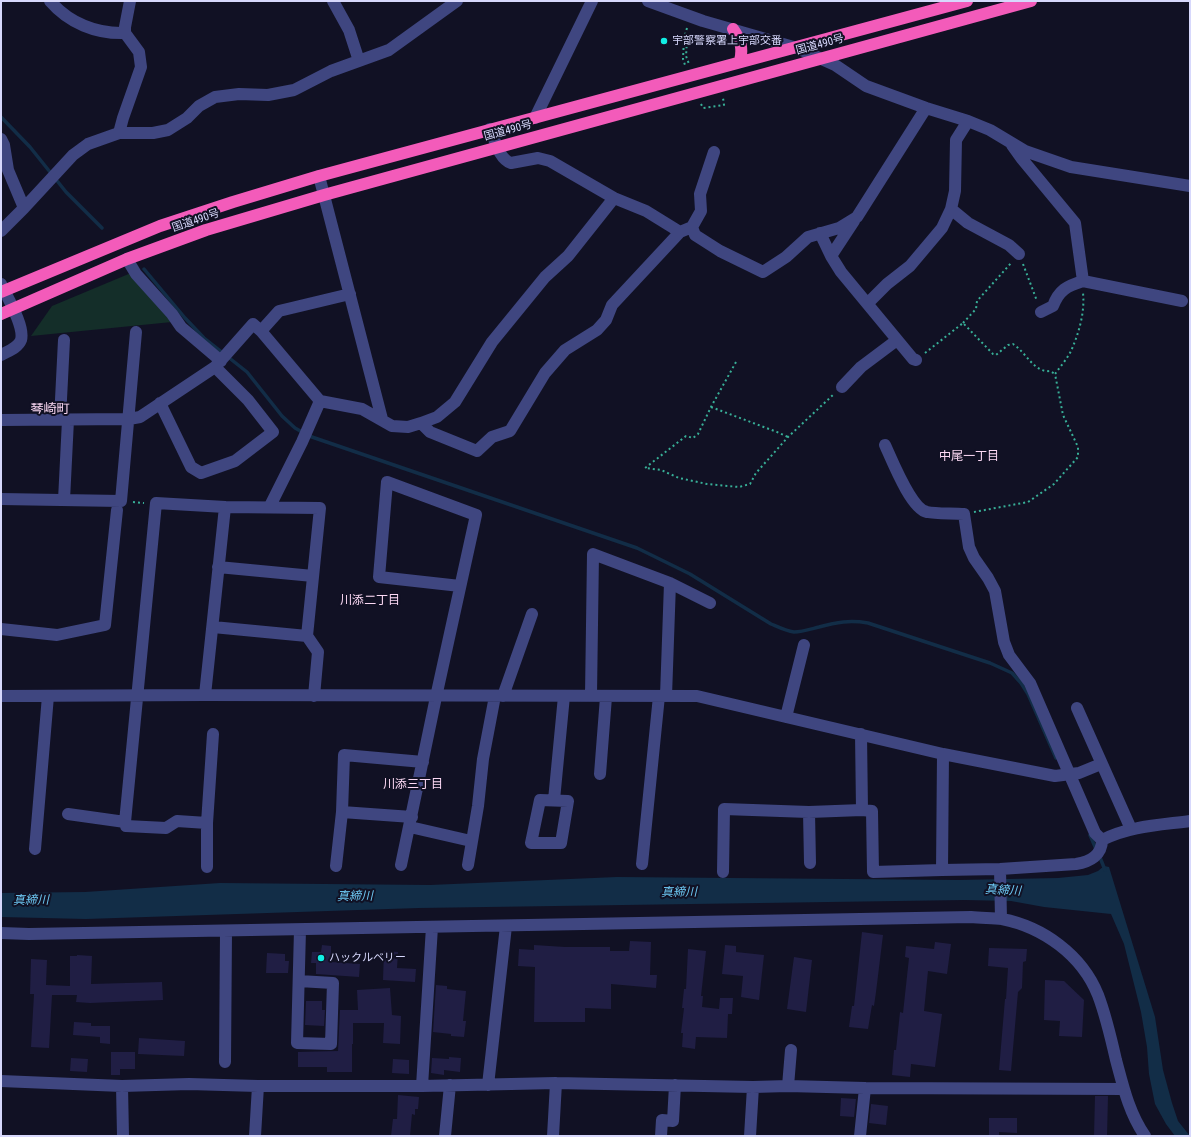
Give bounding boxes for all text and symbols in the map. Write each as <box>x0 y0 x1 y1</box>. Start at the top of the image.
street label: 国道490号 <box>794 32 846 58</box>
place label: 宇部警察署上宇部交番 <box>672 34 782 48</box>
marker: 宇部警察署上宇部交番 <box>659 36 669 46</box>
street label: 国道490号 <box>482 118 534 144</box>
street label: 国道490号 <box>171 207 221 235</box>
district label: 琴崎町 <box>31 402 69 418</box>
district label: 中尾一丁目 <box>939 450 999 464</box>
district label: 川添二丁目 <box>340 594 400 608</box>
district label: 川添三丁目 <box>383 778 443 792</box>
water label: 真締川 <box>985 883 1021 899</box>
water label: 真締川 <box>661 885 697 901</box>
water label: 真締川 <box>337 889 373 905</box>
water label: 真締川 <box>13 893 49 909</box>
place label: ハックルベリー <box>329 951 406 965</box>
marker: ハックルベリー <box>316 953 326 963</box>

